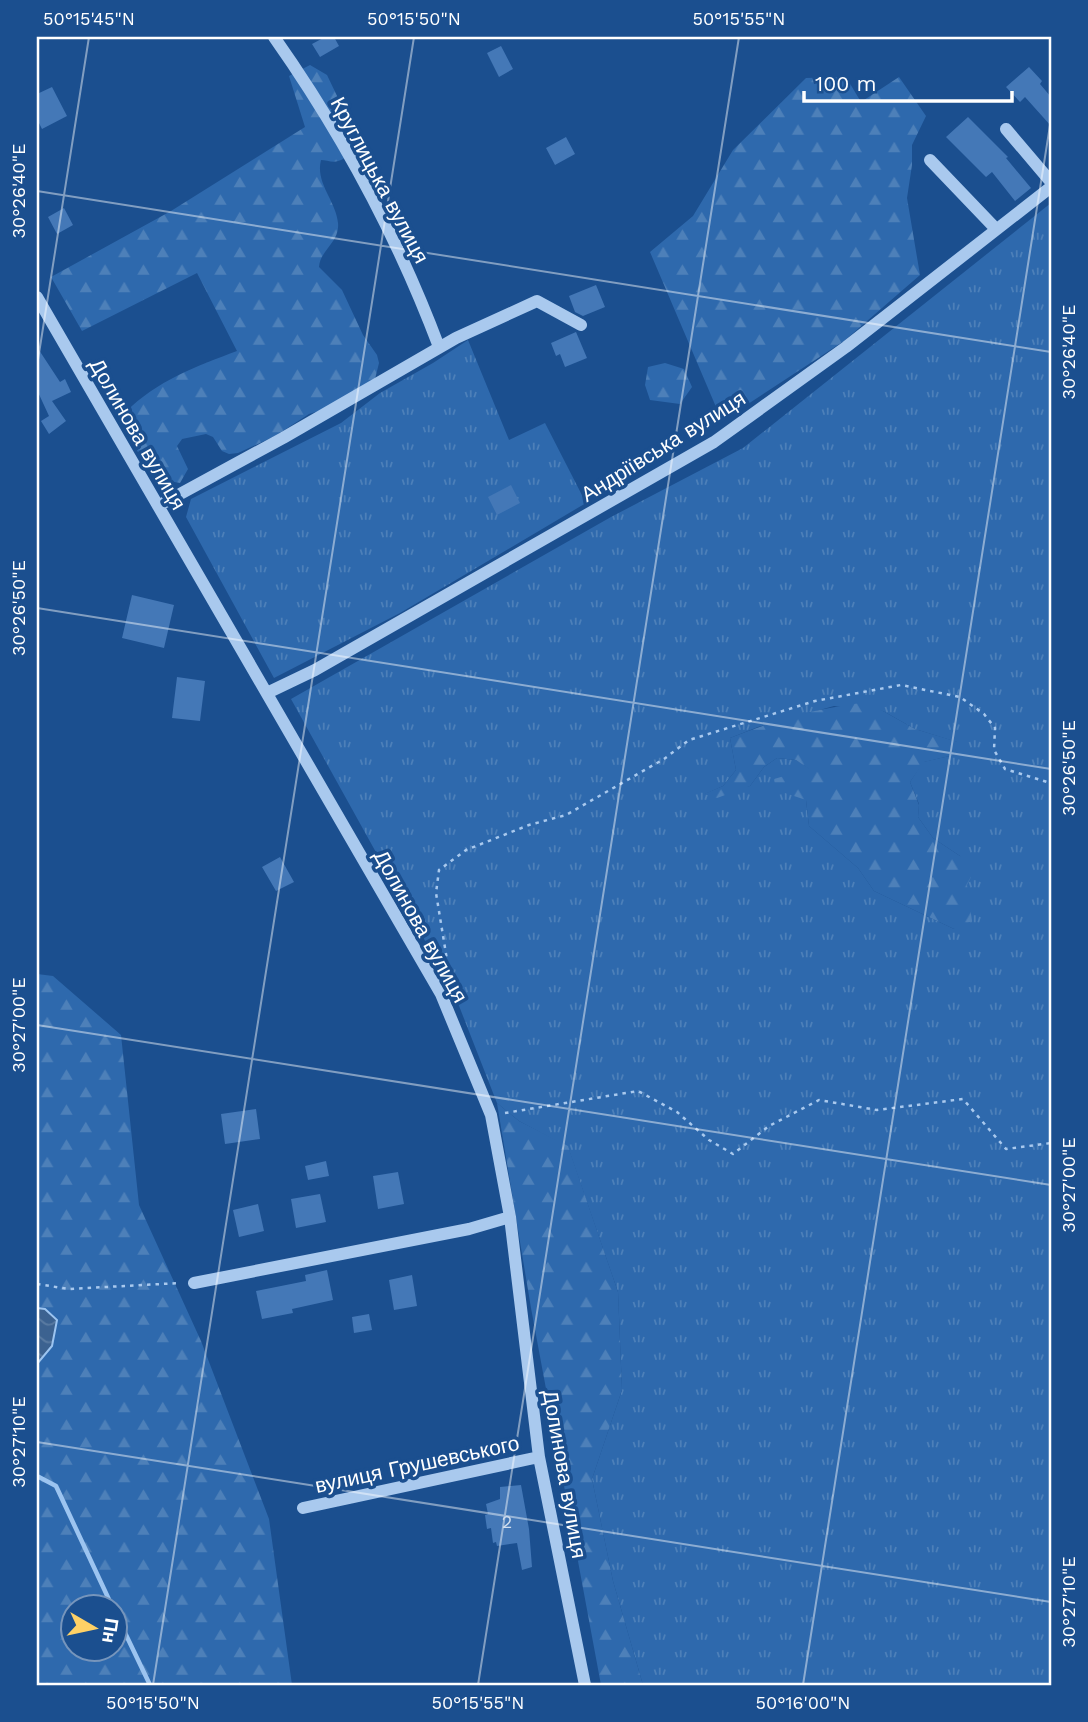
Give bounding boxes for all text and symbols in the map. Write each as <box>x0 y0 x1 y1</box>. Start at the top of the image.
text: 50°15'45"N <box>43 8 135 29</box>
text: 50°15'50"N <box>367 8 461 29</box>
text: 50°15'55"N <box>692 8 786 29</box>
scale bar <box>804 60 1013 104</box>
text: 100 m <box>815 71 877 96</box>
street label: Круглицька вулиця <box>326 92 434 268</box>
text: 30°26'40"E <box>8 144 29 238</box>
text: 30°26'40"E <box>1058 305 1079 399</box>
street label: Долинова вулиця <box>84 354 192 514</box>
street label: Андріївська вулиця <box>576 385 750 507</box>
text: 30°26'50"E <box>8 560 29 656</box>
text: 30°26'50"E <box>1058 720 1079 816</box>
street label: Долинова вулиця <box>369 845 473 1007</box>
text: 30°27'00"E <box>8 977 29 1073</box>
text: 30°27'00"E <box>1058 1137 1079 1233</box>
street label: Долинова вулиця <box>538 1388 592 1560</box>
text: 30°27'10"E <box>8 1396 29 1488</box>
street label: вулиця Грушевського <box>313 1430 521 1498</box>
house number: 2 <box>502 1511 512 1532</box>
text: 30°27'10"E <box>1058 1556 1079 1648</box>
north arrow <box>60 1592 130 1662</box>
text: Пн <box>97 1616 124 1645</box>
text: 50°15'50"N <box>106 1692 200 1713</box>
text: 50°15'55"N <box>431 1692 525 1713</box>
text: 50°16'00"N <box>756 1692 851 1713</box>

